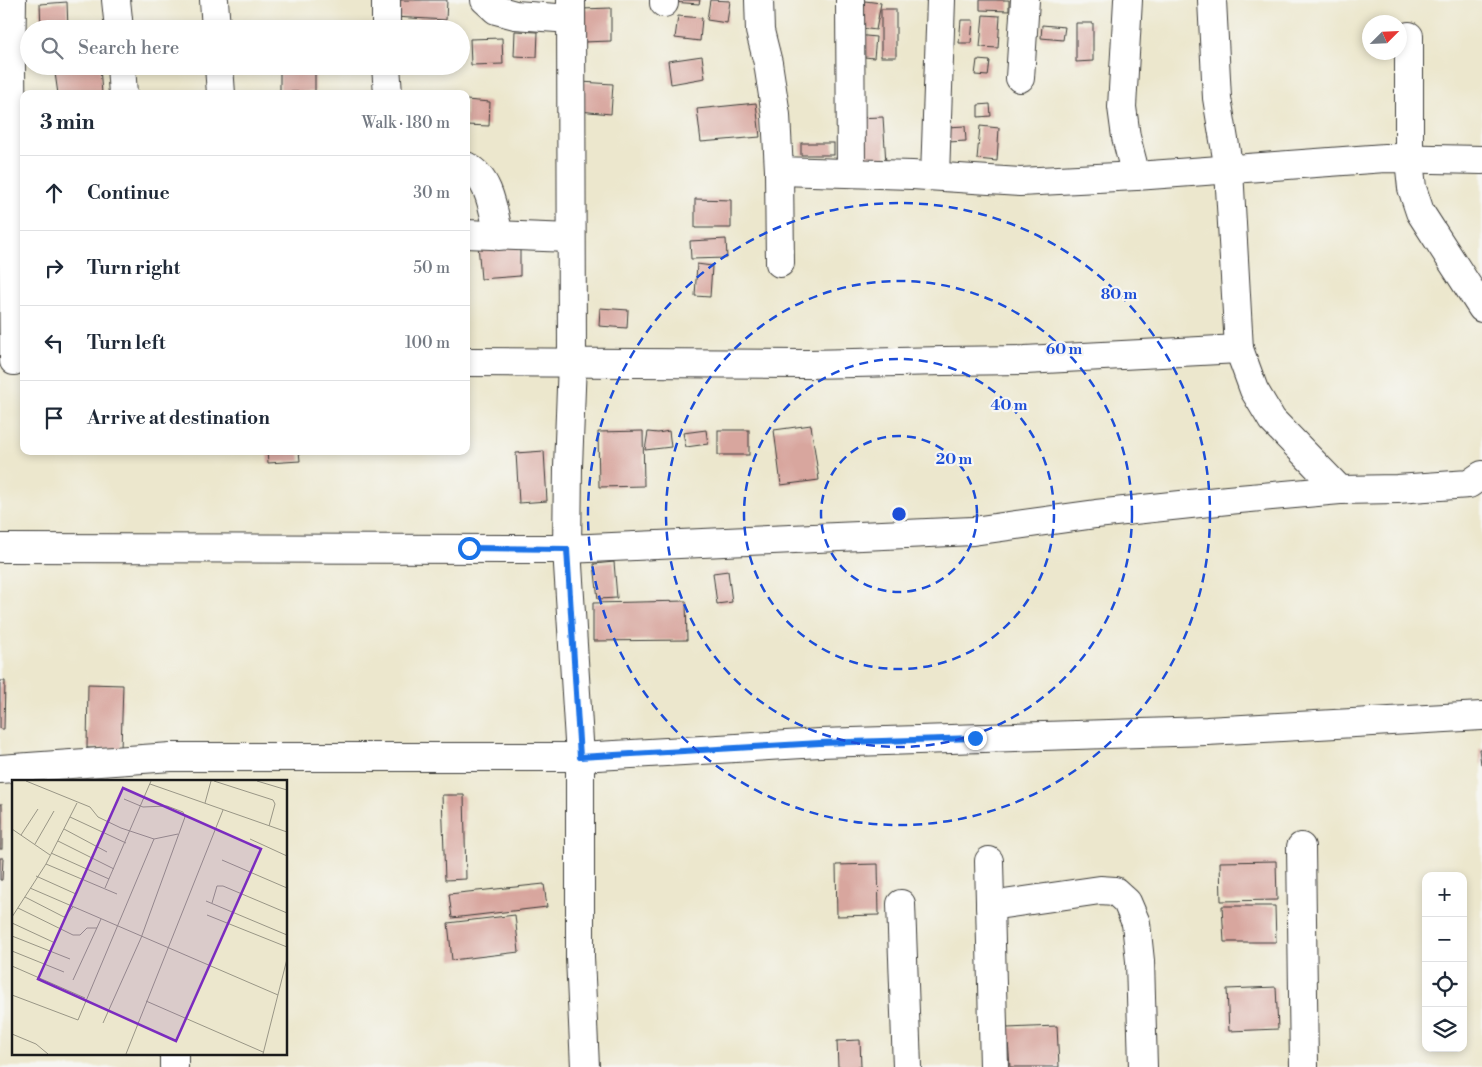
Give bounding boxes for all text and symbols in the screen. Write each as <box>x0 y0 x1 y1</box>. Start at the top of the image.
north arrow <box>1362 15 1407 60</box>
search box <box>20 20 470 75</box>
icon: search <box>38 34 66 62</box>
text: Search here <box>78 36 179 60</box>
text: 3 min <box>40 110 95 136</box>
text: Walk · 180 m <box>362 113 450 133</box>
icon: ahead <box>40 179 68 207</box>
text: Continue <box>87 181 170 205</box>
text: 30 m <box>413 183 450 203</box>
icon: right <box>40 254 68 282</box>
text: Turn right <box>87 256 180 280</box>
text: 50 m <box>413 258 450 278</box>
text: 80 m <box>1101 285 1138 304</box>
icon: left <box>40 329 68 357</box>
text: Turn left <box>87 331 166 355</box>
text: 100 m <box>405 333 450 353</box>
text: 60 m <box>1046 340 1083 359</box>
text: 40 m <box>990 396 1028 415</box>
icon: arrive <box>40 404 68 432</box>
text: Arrive at destination <box>87 406 270 430</box>
text: 20 m <box>936 450 973 469</box>
centre of rings <box>890 505 908 523</box>
route start <box>458 537 481 560</box>
route end <box>964 727 987 750</box>
inset map <box>12 780 288 1054</box>
map controls <box>1422 872 1467 1052</box>
button: + <box>1422 872 1467 917</box>
button: − <box>1422 917 1467 962</box>
button: locate <box>1422 962 1467 1007</box>
button: layers <box>1422 1007 1467 1052</box>

